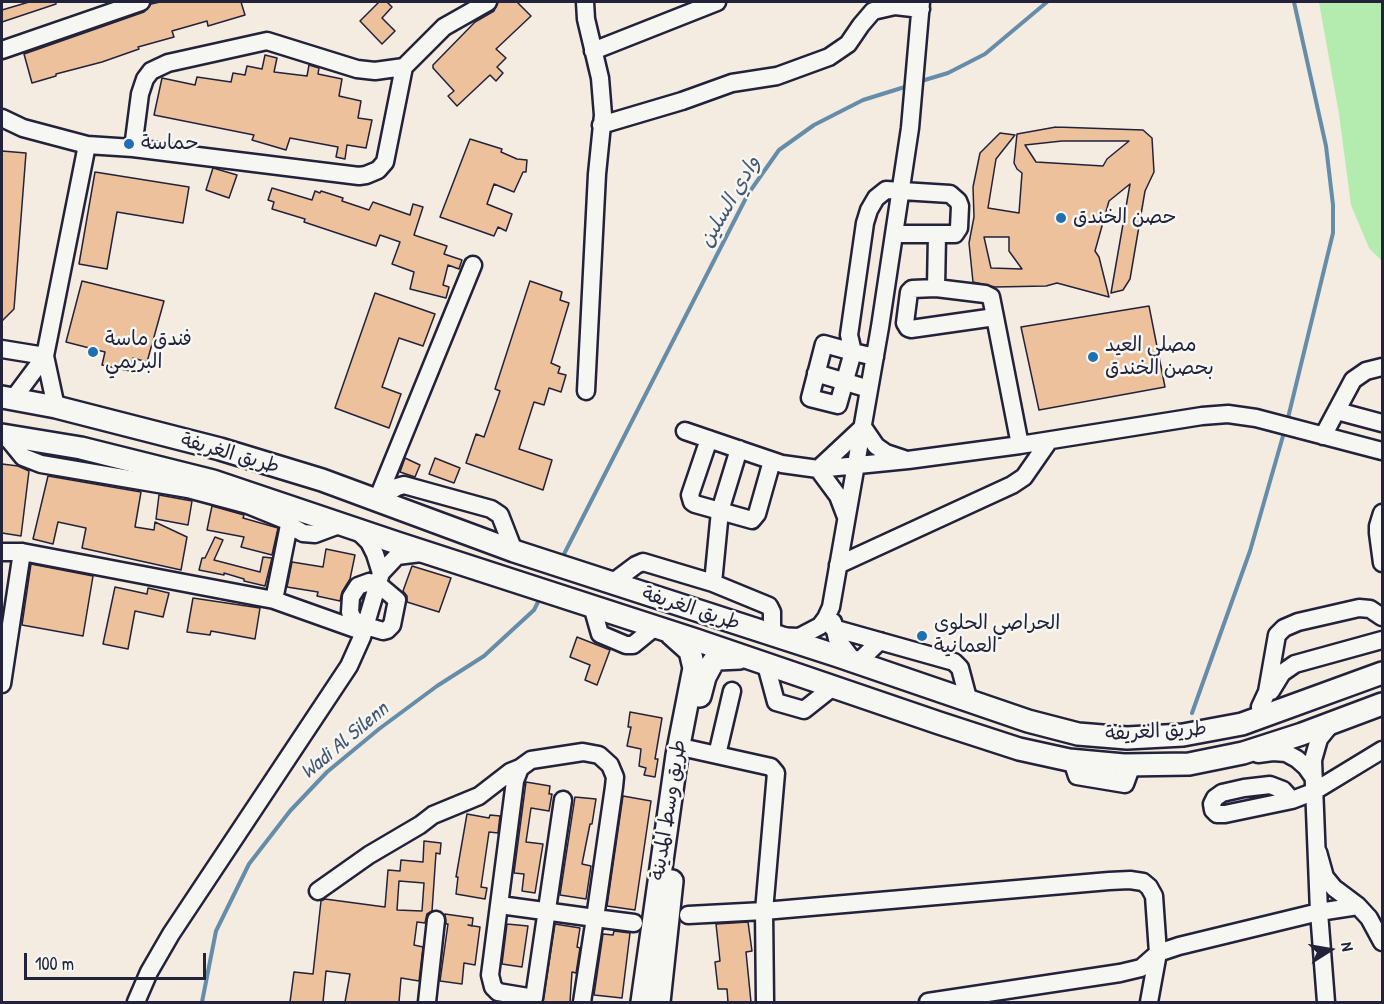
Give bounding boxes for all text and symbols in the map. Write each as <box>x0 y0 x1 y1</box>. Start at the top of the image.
place label: حماسة <box>141 132 198 156</box>
marker: حماسة <box>122 137 136 151</box>
water label: وادي السلين <box>694 152 766 252</box>
place label: حصن الخندق <box>1073 206 1176 230</box>
marker: حصن الخندق <box>1054 211 1068 225</box>
place label: فندق ماسة البريمي <box>105 328 192 375</box>
place label: مصلى العيد بحصن الخندق <box>1105 334 1214 381</box>
marker: فندق ماسة البريمي <box>86 345 100 359</box>
marker: مصلى العيد بحصن الخندق <box>1086 350 1100 364</box>
street label: طريق الغريفة <box>178 428 282 480</box>
street label: طريق الغريفة <box>639 582 743 636</box>
place label: الحراصي الحلوى العمانية <box>934 612 1060 659</box>
marker: الحراصي الحلوى العمانية <box>915 629 929 643</box>
water label: Wadi Al Silenn <box>296 697 394 785</box>
street label: طريق الغريفة <box>1105 717 1207 747</box>
street label: طريق وسط المدينة <box>646 738 692 882</box>
north arrow <box>1300 920 1360 980</box>
text: N <box>1336 940 1359 953</box>
scale bar <box>27 941 208 979</box>
text: 100 m <box>35 951 74 976</box>

